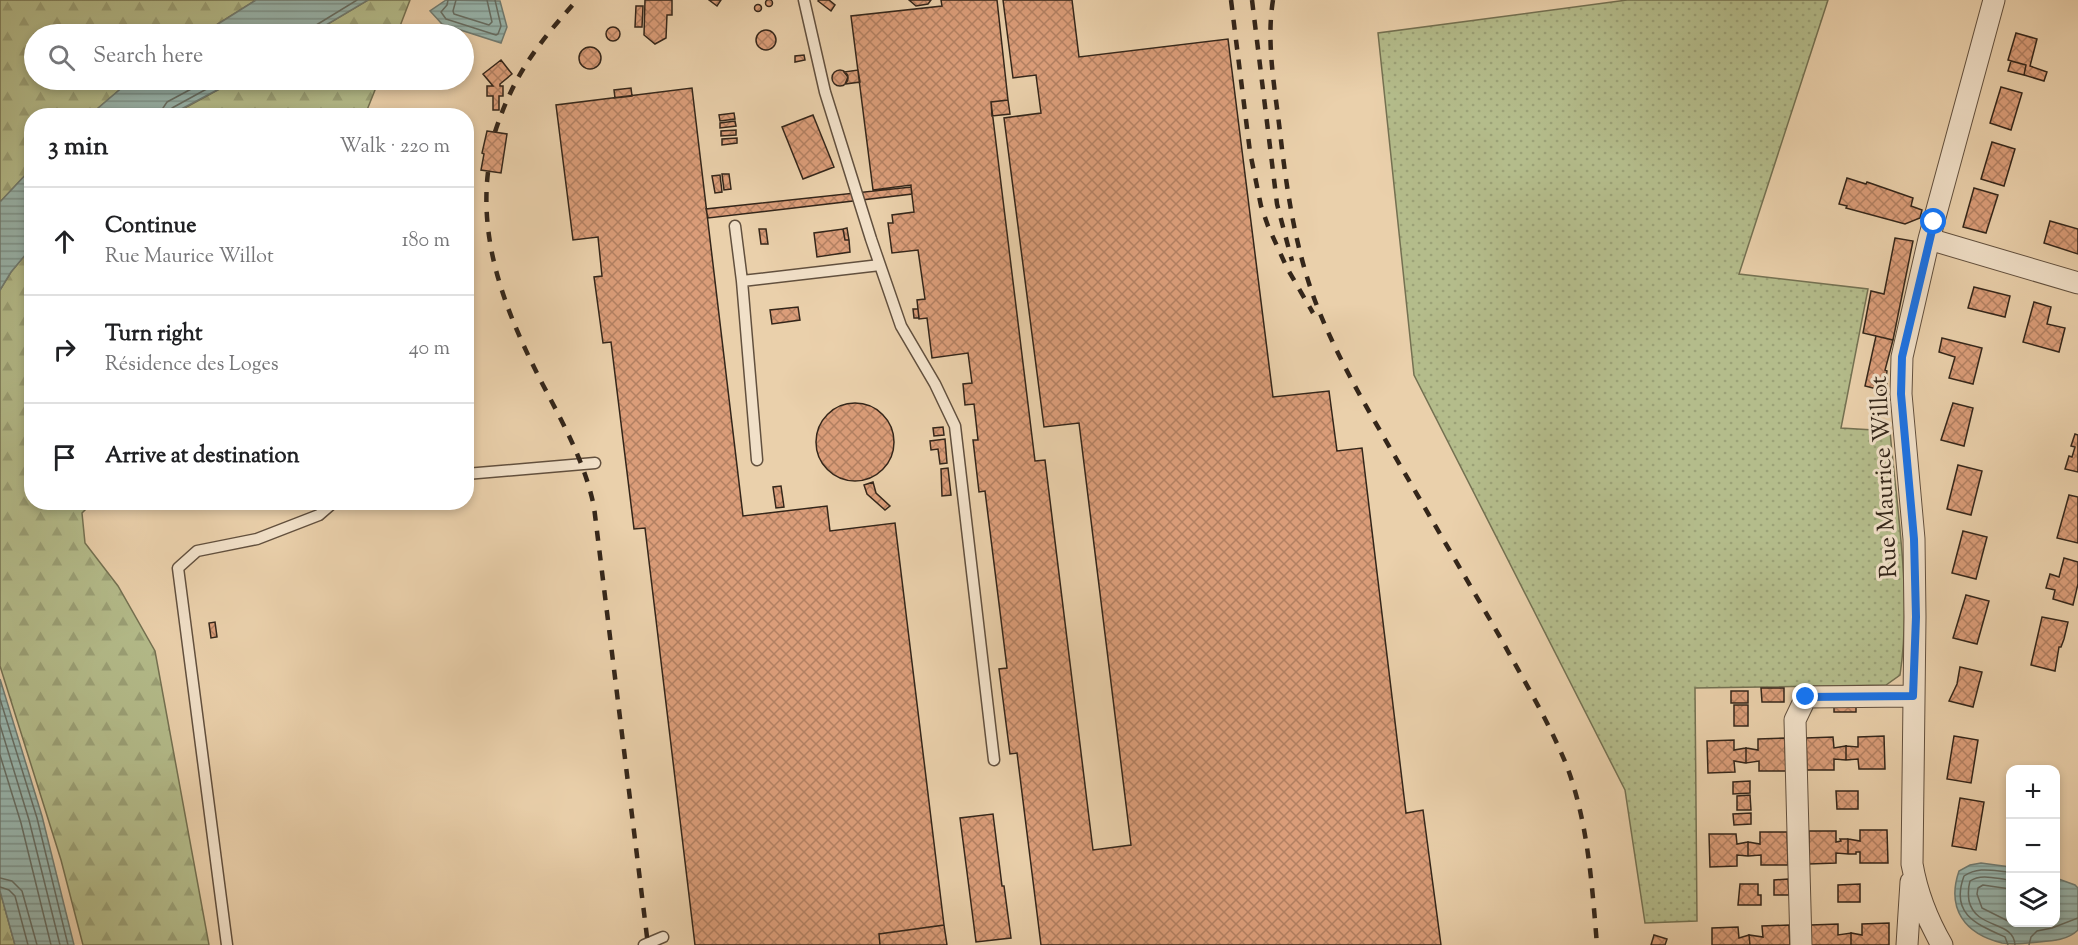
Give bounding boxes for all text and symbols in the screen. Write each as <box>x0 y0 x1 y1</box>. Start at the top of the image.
search box <box>24 24 474 90</box>
icon: search <box>45 41 78 74</box>
text: Search here <box>93 41 203 73</box>
text: 3 min <box>48 129 108 166</box>
text: Walk · 220 m <box>339 133 450 162</box>
route start <box>1920 208 1946 234</box>
text: Continue <box>105 211 196 243</box>
icon: ahead <box>48 225 81 258</box>
text: 180 m <box>402 227 450 256</box>
text: Rue Maurice Willot <box>105 243 274 272</box>
text: Turn right <box>105 319 202 351</box>
icon: right <box>48 333 81 366</box>
text: 40 m <box>409 335 450 364</box>
text: Résidence des Loges <box>105 351 279 380</box>
street label: Rue Maurice Willot <box>1863 375 1907 579</box>
icon: arrive <box>48 441 81 474</box>
text: Arrive at destination <box>105 441 300 473</box>
route end <box>1792 683 1818 709</box>
map controls <box>2006 765 2060 927</box>
button: + <box>2006 765 2060 819</box>
button: − <box>2006 819 2060 873</box>
button: layers <box>2006 873 2060 927</box>

